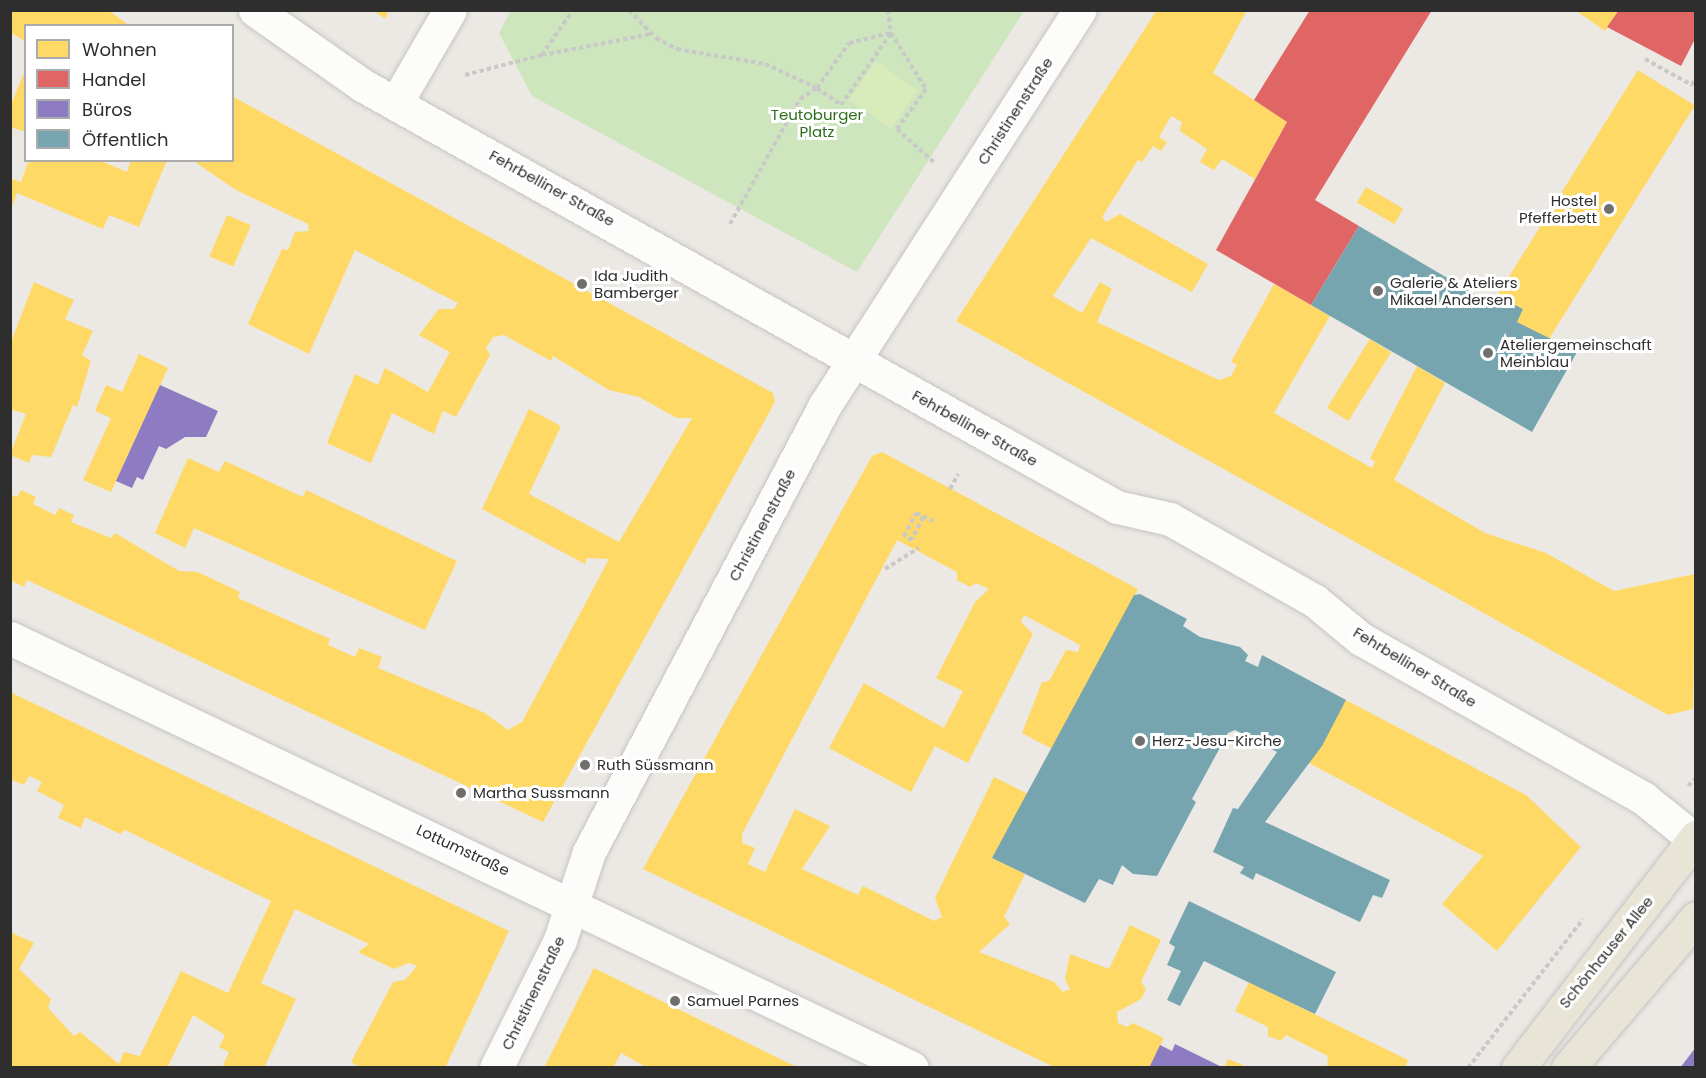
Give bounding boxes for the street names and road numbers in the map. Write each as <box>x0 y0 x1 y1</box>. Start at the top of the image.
street label: Christinenstraße <box>974 54 1056 168</box>
street label: Fehrbelliner Straße <box>486 146 618 230</box>
street label: Fehrbelliner Straße <box>909 386 1041 470</box>
street label: Christinenstraße <box>725 466 799 584</box>
street label: Fehrbelliner Straße <box>1350 623 1480 711</box>
street label: Lottumstraße <box>414 821 512 879</box>
street label: Schönhauser Allee <box>1555 892 1657 1012</box>
street label: Christinenstraße <box>498 933 568 1053</box>

